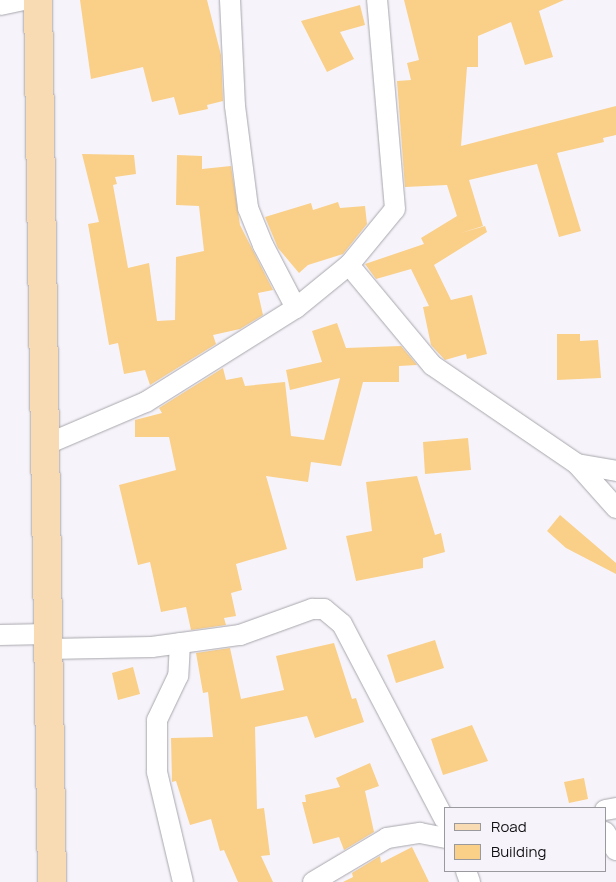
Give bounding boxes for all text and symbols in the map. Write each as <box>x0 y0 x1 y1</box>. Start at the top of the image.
legend <box>444 807 606 872</box>
text: Road <box>491 816 527 837</box>
text: Building <box>491 841 546 862</box>

